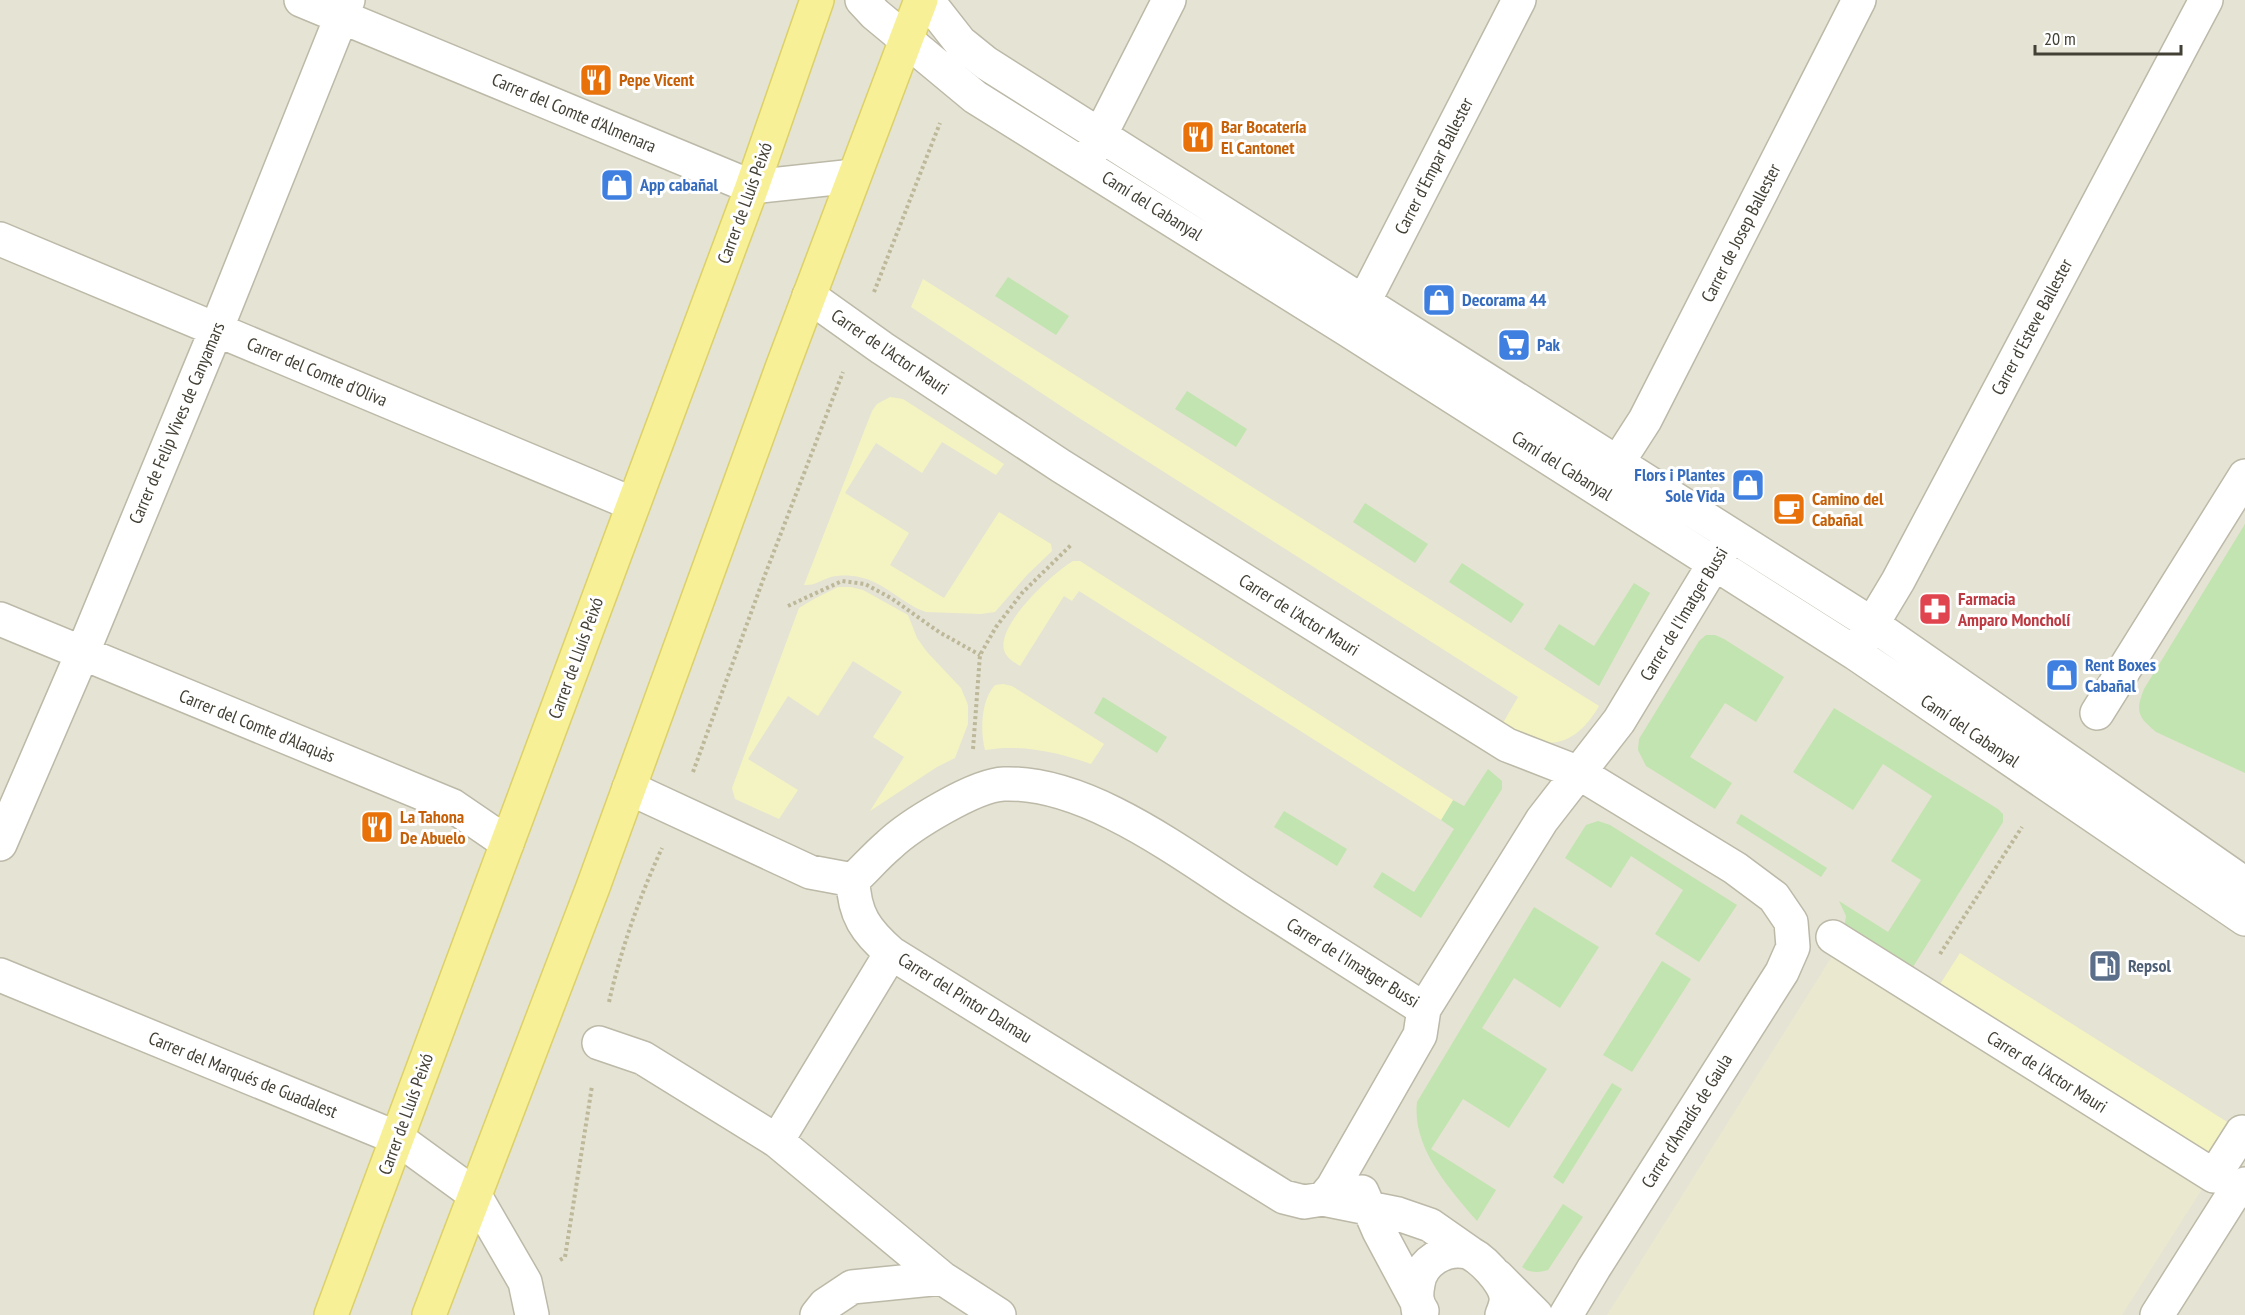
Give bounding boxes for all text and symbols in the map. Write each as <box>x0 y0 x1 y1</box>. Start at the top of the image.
scale bar <box>2035 18 2180 56</box>
text: 20 m <box>2044 27 2076 50</box>
restaurant icon: Pepe Vicent <box>578 62 614 98</box>
street label: Carrer del Comte d'Almenara <box>489 68 660 158</box>
place label: Pepe Vicent <box>619 68 695 91</box>
street label: Carrer d'Empar Ballester <box>1389 94 1478 238</box>
place label: Bar Bocatería El Cantonet <box>1221 115 1306 159</box>
restaurant icon: Bar Bocatería El Cantonet <box>1180 119 1216 155</box>
street label: Carrer de Lluís Peixó <box>712 139 777 267</box>
street label: Carrer de Josep Ballester <box>1696 160 1785 306</box>
street label: Camí del Cabanyal <box>1098 166 1207 246</box>
shop icon: App cabañal <box>599 167 635 203</box>
place label: App cabañal <box>639 173 718 196</box>
street label: Carrer d'Esteve Ballester <box>1986 255 2077 399</box>
shop icon: Decorama 44 <box>1421 282 1457 318</box>
place label: Decorama 44 <box>1462 288 1547 311</box>
street label: Carrer de l'Actor Mauri <box>827 304 954 400</box>
street label: Carrer de Felip Vives de Canyamars <box>124 318 230 527</box>
supermarket icon: Pak <box>1496 327 1532 363</box>
street label: Carrer del Comte d'Oliva <box>243 332 391 412</box>
place label: Pak <box>1537 333 1561 356</box>
street label: Camí del Cabanyal <box>1508 426 1617 506</box>
place label: Flors i Plantes Sole Vida <box>1634 463 1725 507</box>
shop icon: Flors i Plantes Sole Vida <box>1730 467 1766 503</box>
place label: Camino del Cabañal <box>1812 487 1884 531</box>
cafe icon: Camino del Cabañal <box>1771 491 1807 527</box>
street label: Carrer de l'Imatger Bussi <box>1635 543 1733 685</box>
street label: Carrer de l'Actor Mauri <box>1235 568 1364 661</box>
place label: Farmacia Amparo Moncholí <box>1957 587 2070 631</box>
pharmacy icon: Farmacia Amparo Moncholí <box>1917 591 1953 627</box>
street label: Carrer de Lluís Peixó <box>543 594 608 722</box>
place label: Rent Boxes Cabañal <box>2085 653 2156 697</box>
shop icon: Rent Boxes Cabañal <box>2044 657 2080 693</box>
street label: Carrer del Comte d'Alaquàs <box>176 684 338 767</box>
street label: Camí del Cabanyal <box>1917 689 2025 772</box>
place label: La Tahona De Abuelo <box>400 805 466 849</box>
restaurant icon: La Tahona De Abuelo <box>359 809 395 845</box>
street label: Carrer de l'Imatger Bussi <box>1283 913 1424 1013</box>
street label: Carrer del Pintor Dalmau <box>894 947 1036 1048</box>
fuel station icon: Repsol <box>2087 948 2123 984</box>
place label: Repsol <box>2128 954 2171 977</box>
street label: Carrer de l'Actor Mauri <box>1983 1025 2112 1118</box>
street label: Carrer del Marqués de Guadalest <box>145 1026 341 1123</box>
street label: Carrer d'Amadís de Gaula <box>1636 1049 1737 1192</box>
street label: Carrer de Lluís Peixó <box>373 1050 438 1178</box>

